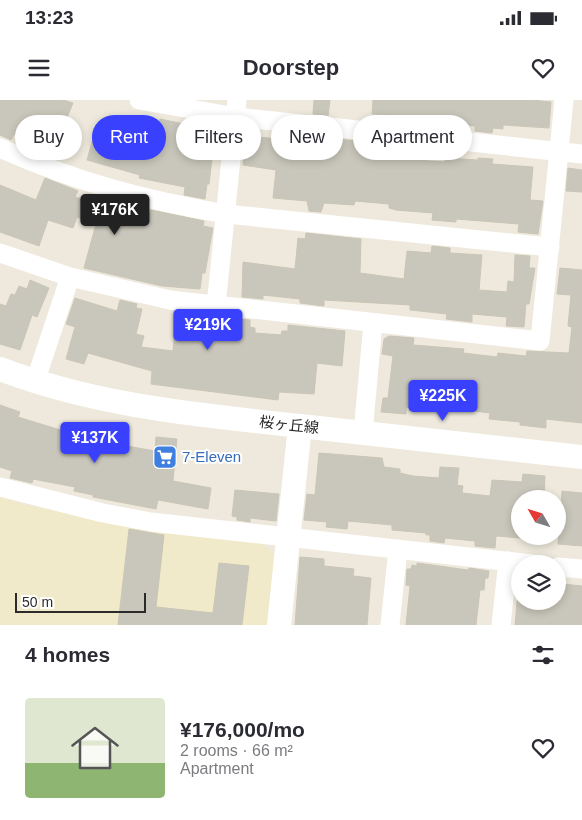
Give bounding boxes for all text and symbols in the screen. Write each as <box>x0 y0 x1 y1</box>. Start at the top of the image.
text: 13:23 <box>25 7 74 28</box>
icon: menu <box>25 54 53 82</box>
icon: heart <box>529 54 557 82</box>
text: Doorstep <box>243 55 339 80</box>
chip: Buy <box>15 115 82 160</box>
chip: Rent <box>92 115 166 160</box>
chip: Filters <box>176 115 261 160</box>
chip: New <box>271 115 343 160</box>
chip: Apartment <box>353 115 472 160</box>
pin: ¥176K <box>80 194 150 236</box>
text: ¥176K <box>91 201 139 218</box>
pin: ¥219K <box>173 308 243 351</box>
text: ¥219K <box>184 316 232 333</box>
pin: ¥225K <box>408 380 478 422</box>
text: ¥225K <box>419 387 467 404</box>
street label: 桜ヶ丘線 <box>258 413 320 436</box>
pin: ¥137K <box>60 422 130 464</box>
text: ¥137K <box>71 429 119 446</box>
supermarket icon: 7-Eleven <box>152 444 178 470</box>
place label: 7-Eleven <box>182 448 241 465</box>
north arrow <box>511 490 566 545</box>
map controls <box>511 490 566 610</box>
button: layers <box>511 555 566 610</box>
scale bar <box>15 590 146 613</box>
text: 50 m <box>22 594 53 610</box>
icon: filters <box>529 641 557 669</box>
text: 4 homes <box>25 643 110 666</box>
icon: home <box>65 718 125 778</box>
text: ¥176,000/mo <box>180 718 305 741</box>
icon: heart <box>529 734 557 762</box>
text: 2 rooms · 66 m² <box>180 742 293 759</box>
text: Apartment <box>180 760 254 777</box>

